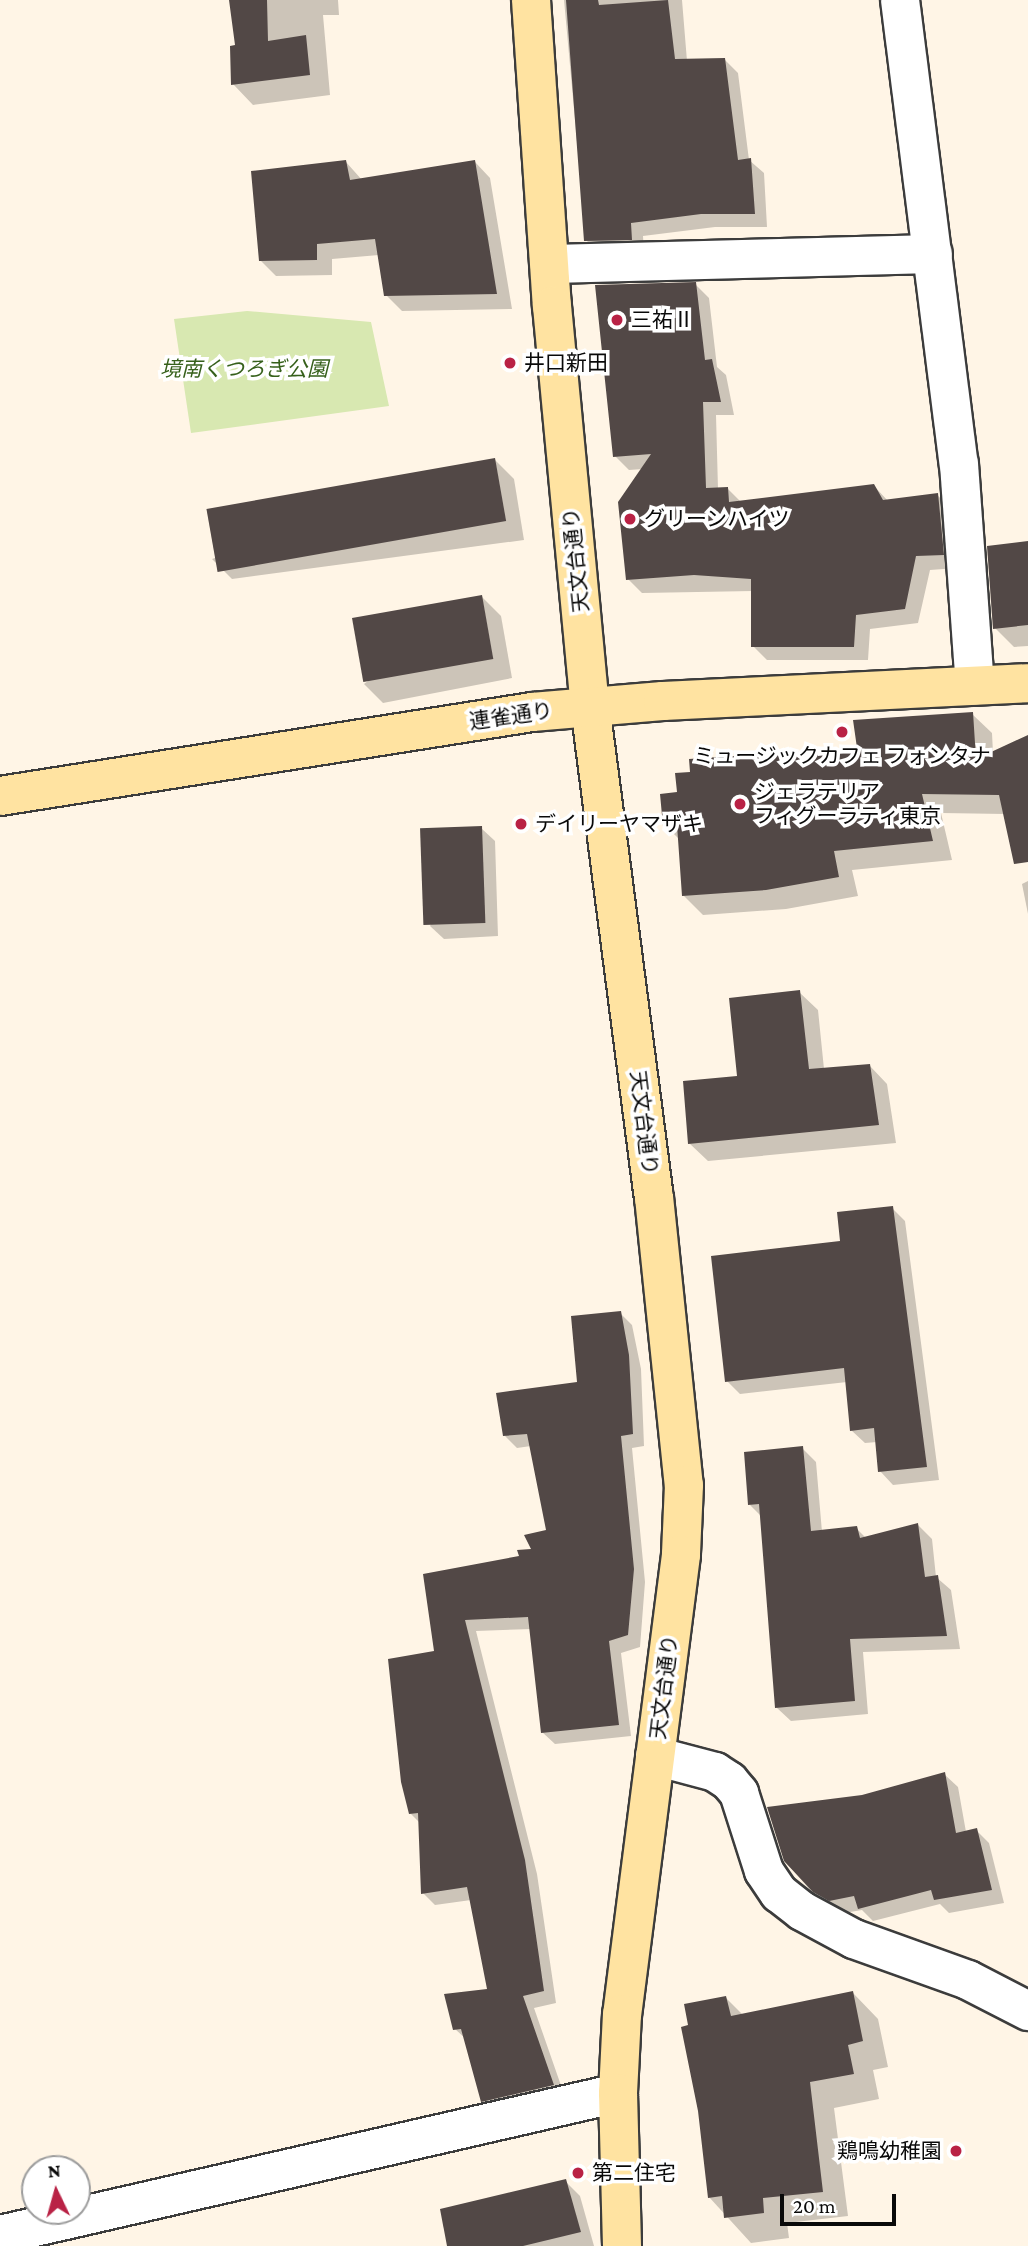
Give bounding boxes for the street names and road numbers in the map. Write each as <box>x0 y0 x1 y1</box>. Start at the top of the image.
street label: 天文台通り <box>558 506 594 614</box>
street label: 連雀通り <box>468 698 554 734</box>
street label: 天文台通り <box>625 1069 663 1177</box>
street label: 天文台通り <box>645 1633 683 1741</box>

